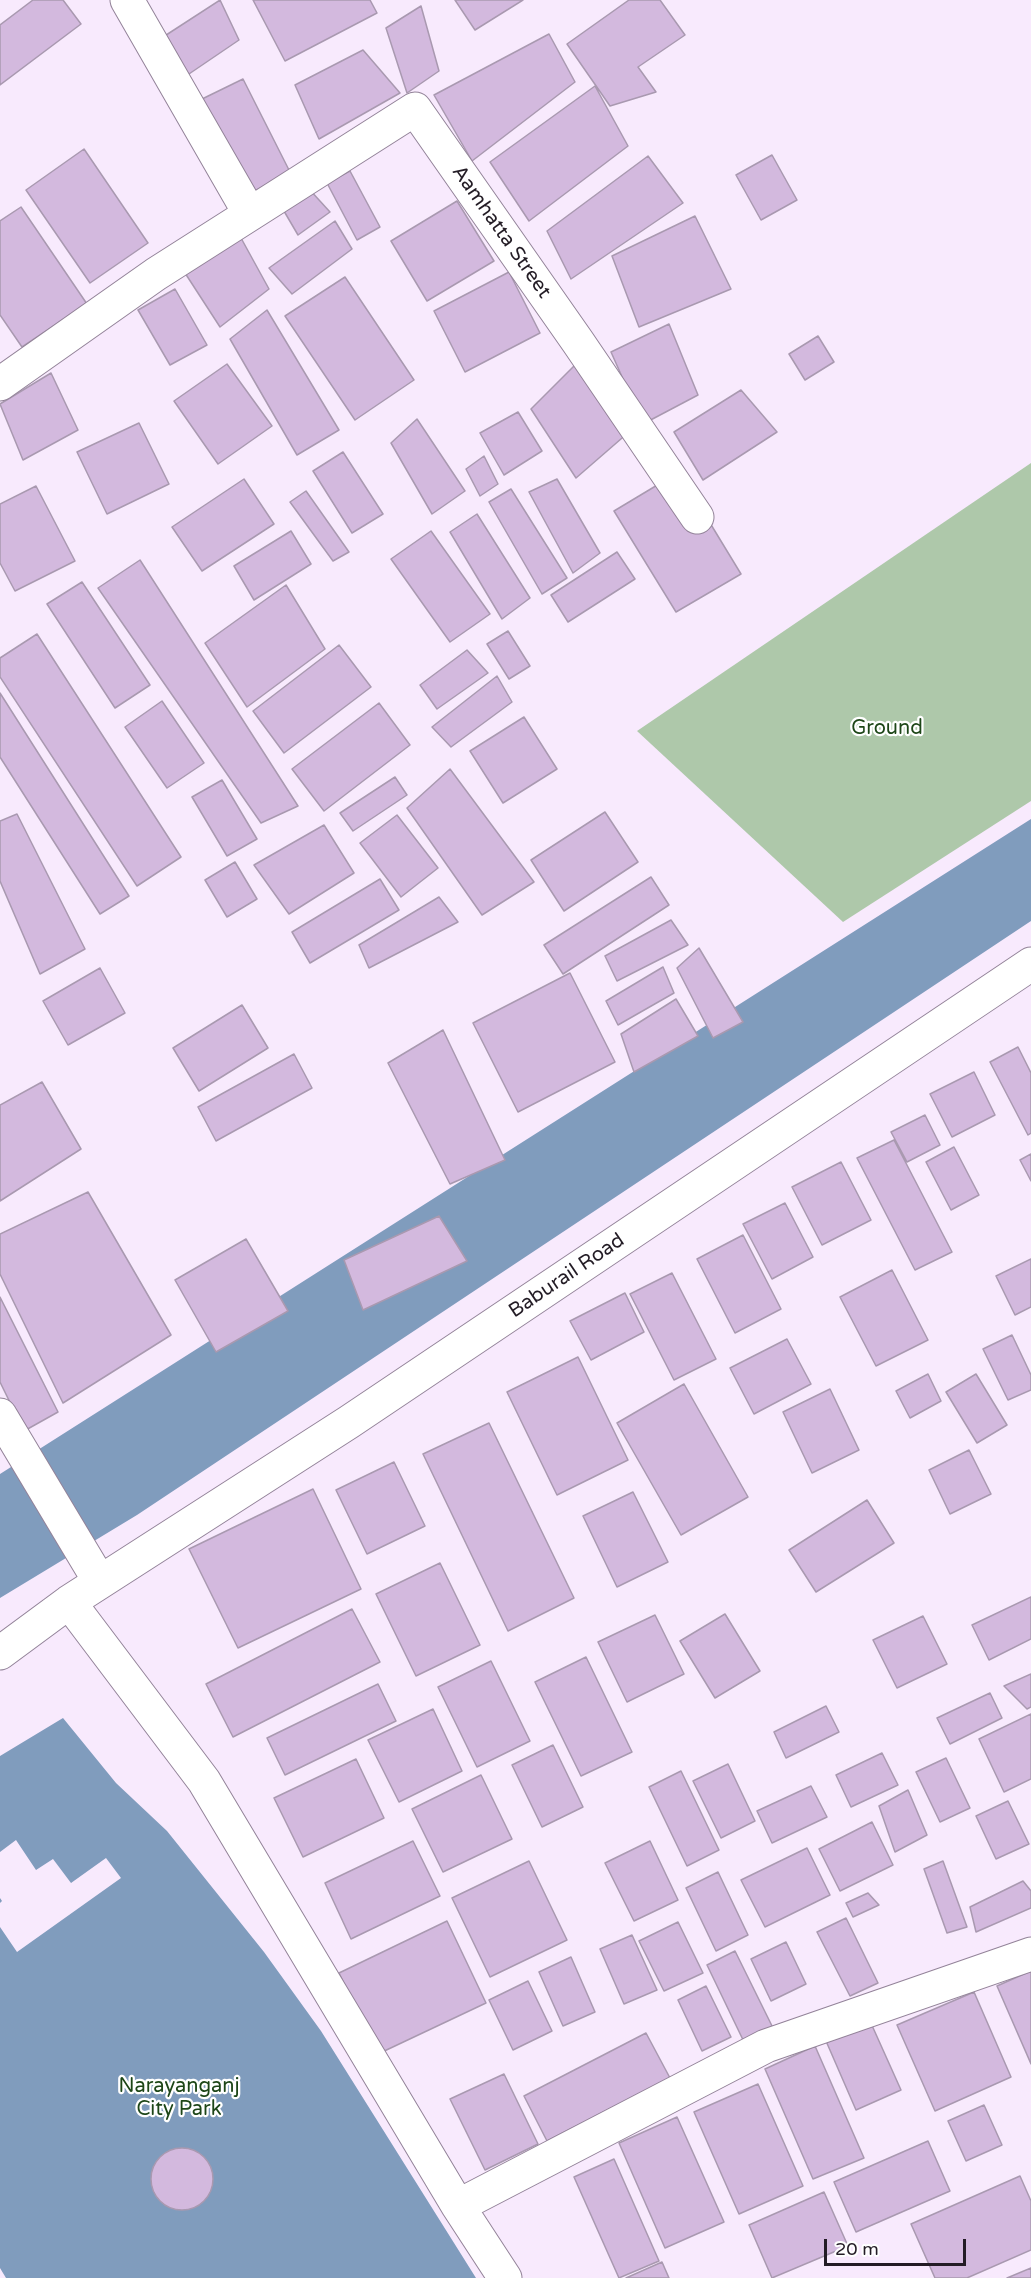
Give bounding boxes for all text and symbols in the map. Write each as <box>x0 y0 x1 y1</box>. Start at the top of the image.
street label: Aamhatta Street <box>446 161 556 303</box>
park label: Ground <box>851 717 923 741</box>
street label: Baburail Road <box>505 1229 629 1323</box>
park label: Narayanganj City Park <box>118 2075 240 2122</box>
scale bar <box>827 2227 970 2265</box>
text: 20 m <box>835 2238 879 2260</box>

